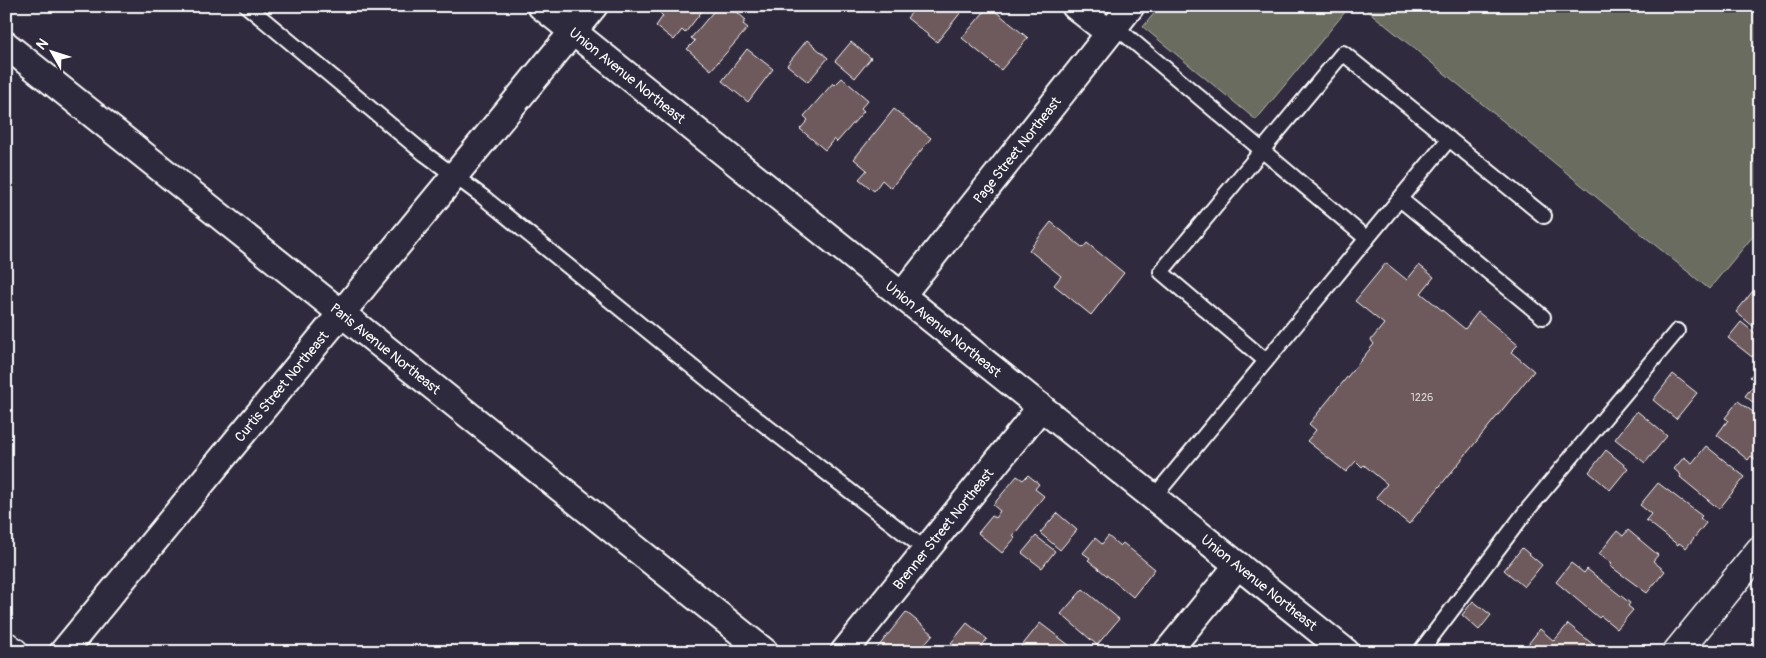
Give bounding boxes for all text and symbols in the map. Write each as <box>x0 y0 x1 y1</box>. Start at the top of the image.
street label: Union Avenue Northeast <box>566 24 689 128</box>
north arrow <box>28 28 78 78</box>
text: N <box>33 35 52 53</box>
street label: Page Street Northeast <box>970 93 1065 207</box>
street label: Union Avenue Northeast <box>882 278 1005 381</box>
street label: Paris Avenue Northeast <box>327 300 444 398</box>
street label: Curtis Street Northeast <box>231 327 333 446</box>
house number: 1226 <box>1410 391 1434 404</box>
street label: Brenner Street Northeast <box>890 465 997 593</box>
street label: Union Avenue Northeast <box>1198 531 1321 635</box>

